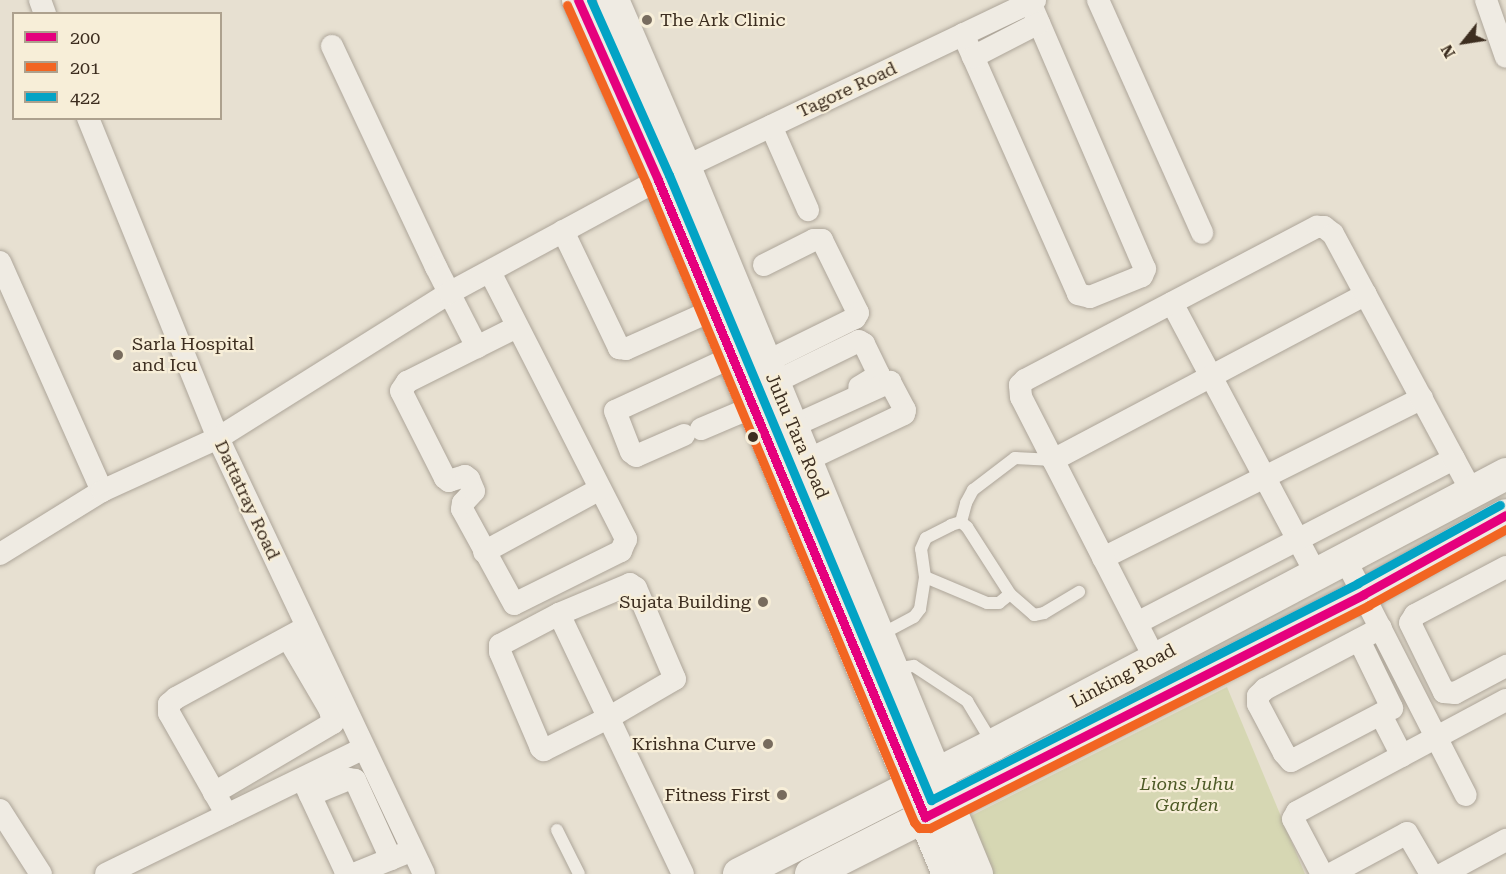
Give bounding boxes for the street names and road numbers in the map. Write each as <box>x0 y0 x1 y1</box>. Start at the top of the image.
street label: Tagore Road <box>794 58 900 122</box>
street label: Juhu Tara Road <box>761 370 833 502</box>
street label: Dattatray Road <box>210 437 284 563</box>
street label: Linking Road <box>1067 639 1179 713</box>

